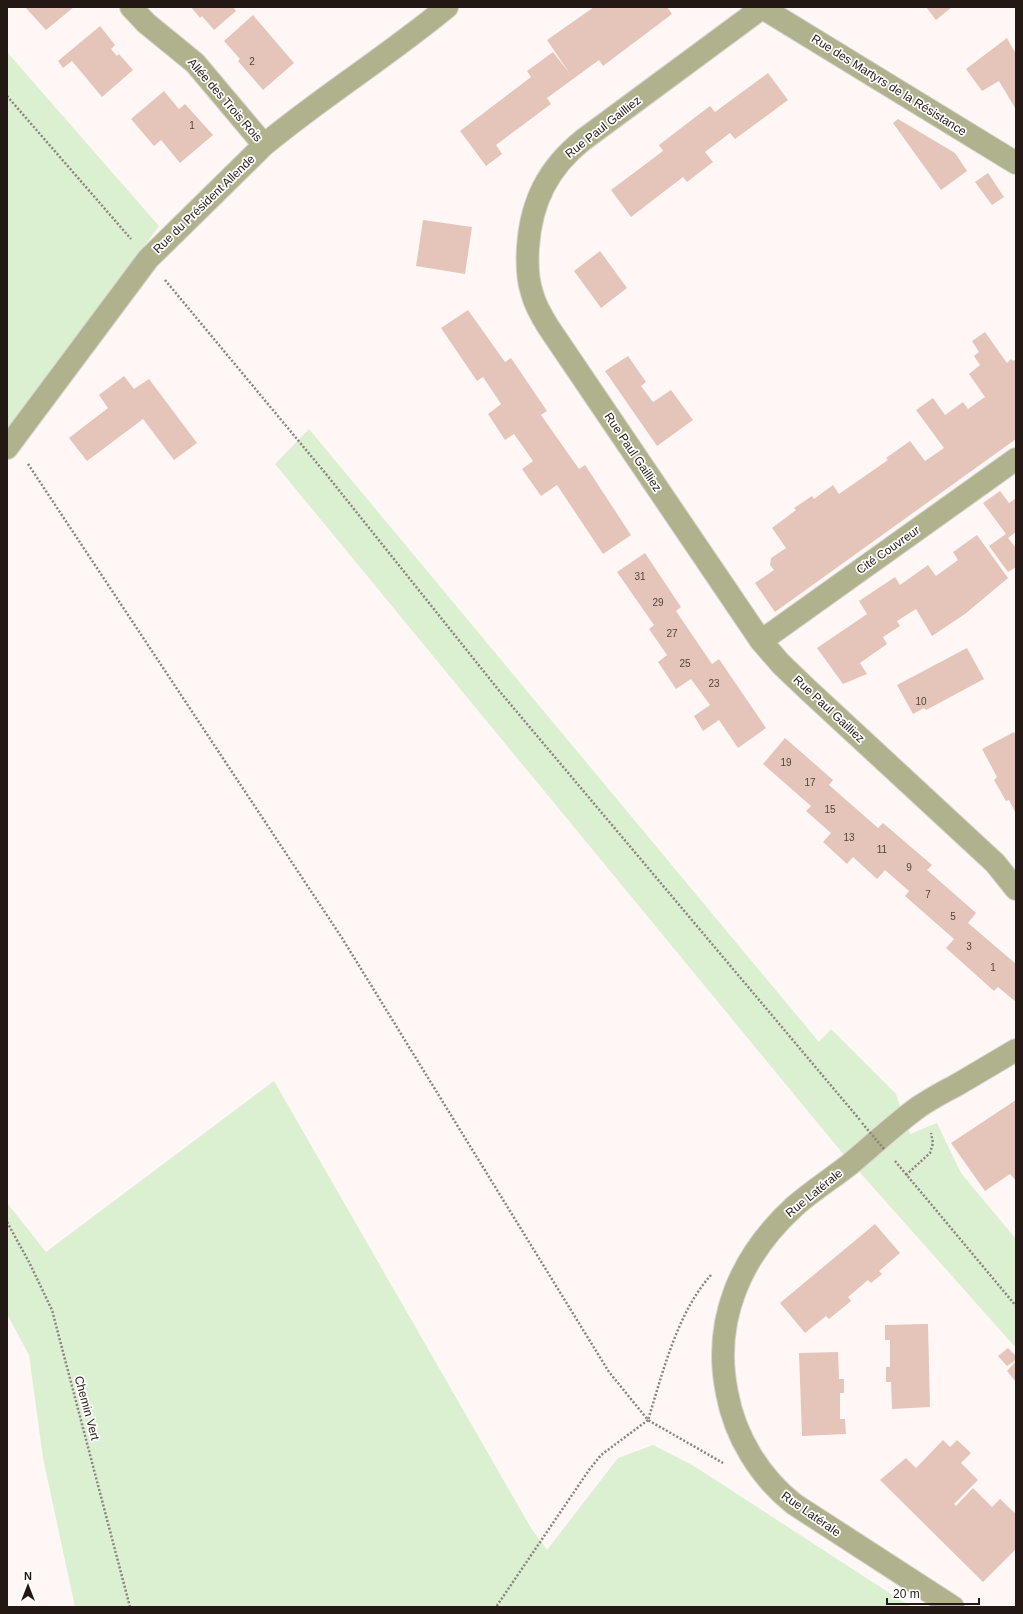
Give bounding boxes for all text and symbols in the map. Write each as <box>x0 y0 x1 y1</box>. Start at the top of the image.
street label: Rue des Martyrs de la Résistance <box>809 31 969 139</box>
street label: Allée des Trois Rois <box>185 55 265 145</box>
house number: 2 <box>249 56 255 67</box>
street label: Rue Paul Gailliez <box>562 93 644 161</box>
house number: 1 <box>189 120 195 131</box>
street label: Rue du Président Allende <box>150 152 258 256</box>
street label: Rue Paul Gailliez <box>601 410 665 494</box>
street label: Cité Couvreur <box>854 523 922 577</box>
house number: 31 <box>634 571 646 582</box>
house number: 29 <box>652 597 664 608</box>
house number: 27 <box>666 628 678 639</box>
house number: 25 <box>679 658 691 669</box>
street label: Rue Paul Gailliez <box>791 672 867 746</box>
house number: 23 <box>708 678 720 689</box>
house number: 10 <box>915 696 927 707</box>
house number: 19 <box>780 757 792 768</box>
house number: 17 <box>804 777 816 788</box>
house number: 15 <box>824 804 836 815</box>
house number: 13 <box>843 832 855 843</box>
house number: 11 <box>877 844 888 855</box>
house number: 9 <box>906 862 912 873</box>
house number: 7 <box>925 889 931 900</box>
house number: 5 <box>950 911 956 922</box>
house number: 3 <box>966 941 972 952</box>
house number: 1 <box>990 962 996 973</box>
street label: Rue Latérale <box>783 1166 845 1220</box>
street label: Chemin Vert <box>72 1374 102 1442</box>
street label: Rue Latérale <box>779 1489 843 1540</box>
north arrow <box>8 1566 48 1606</box>
text: N <box>24 1570 32 1582</box>
scale bar <box>887 1580 979 1606</box>
text: 20 m <box>893 1587 920 1601</box>

